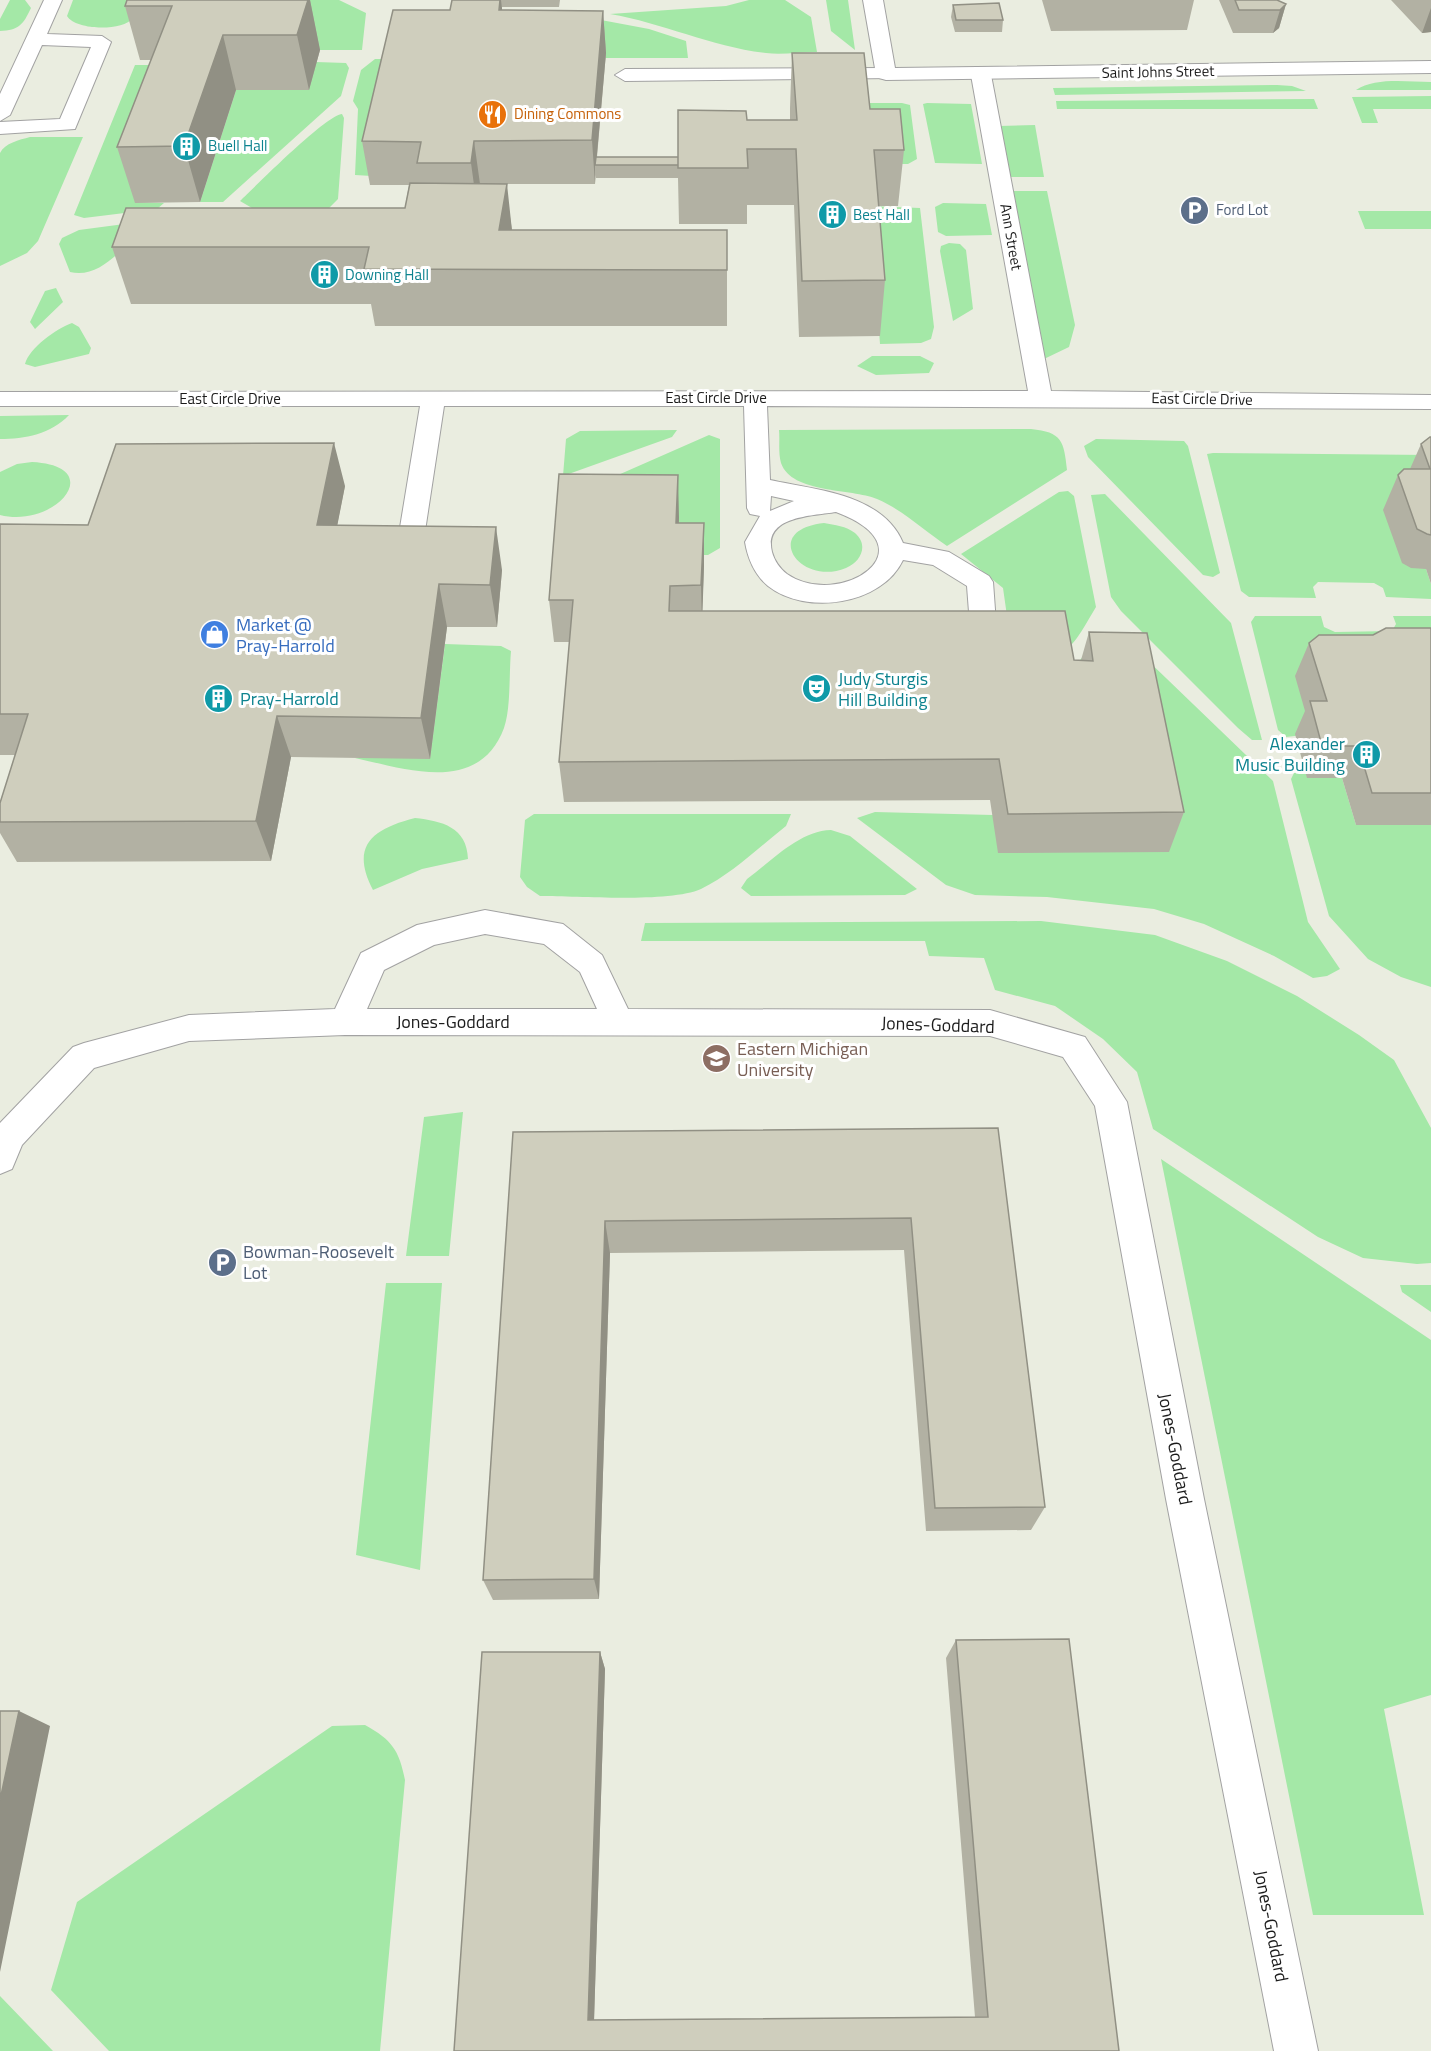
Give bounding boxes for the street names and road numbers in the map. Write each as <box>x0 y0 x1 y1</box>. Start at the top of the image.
street label: Saint Johns Street <box>1101 59 1215 84</box>
street label: Ann Street <box>994 202 1029 273</box>
street label: East Circle Drive <box>665 386 767 409</box>
street label: East Circle Drive <box>1151 386 1253 411</box>
street label: East Circle Drive <box>179 387 281 410</box>
street label: Jones-Goddard <box>396 1008 510 1035</box>
street label: Jones-Goddard <box>881 1009 995 1040</box>
street label: Jones-Goddard <box>1151 1391 1200 1507</box>
street label: Jones-Goddard <box>1247 1868 1296 1984</box>

